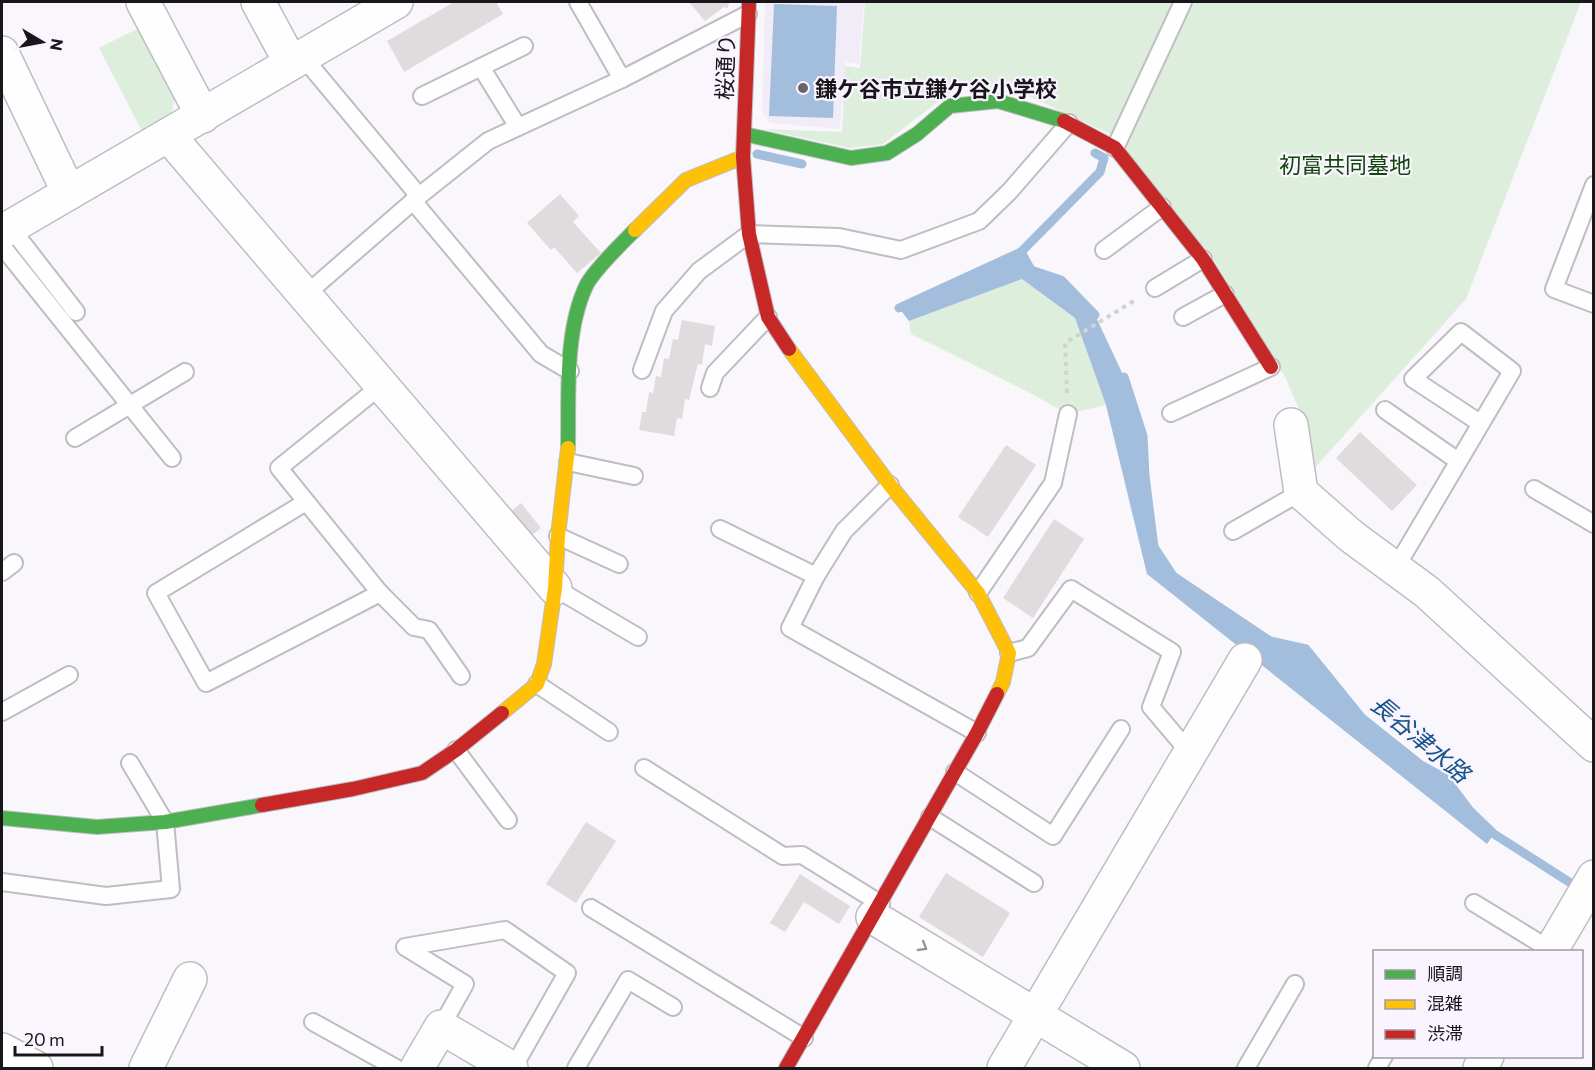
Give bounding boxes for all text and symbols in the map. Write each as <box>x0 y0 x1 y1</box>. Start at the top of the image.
north arrow <box>12 12 72 72</box>
street label: 桜通り <box>710 34 740 100</box>
text: N <box>47 37 68 52</box>
place label: 鎌ケ谷市立鎌ケ谷小学校 <box>815 75 1057 102</box>
marker: 鎌ケ谷市立鎌ケ谷小学校 <box>796 81 810 95</box>
park label: 初富共同墓地 <box>1279 151 1411 178</box>
water label: 長谷津水路 <box>1366 688 1478 789</box>
one-way arrow <box>917 939 927 951</box>
legend <box>1373 950 1583 1058</box>
text: 順調 <box>1427 962 1463 984</box>
text: 混雑 <box>1427 992 1463 1014</box>
scale bar <box>15 1019 102 1057</box>
text: 渋滞 <box>1427 1022 1463 1044</box>
text: 20 m <box>24 1028 65 1050</box>

